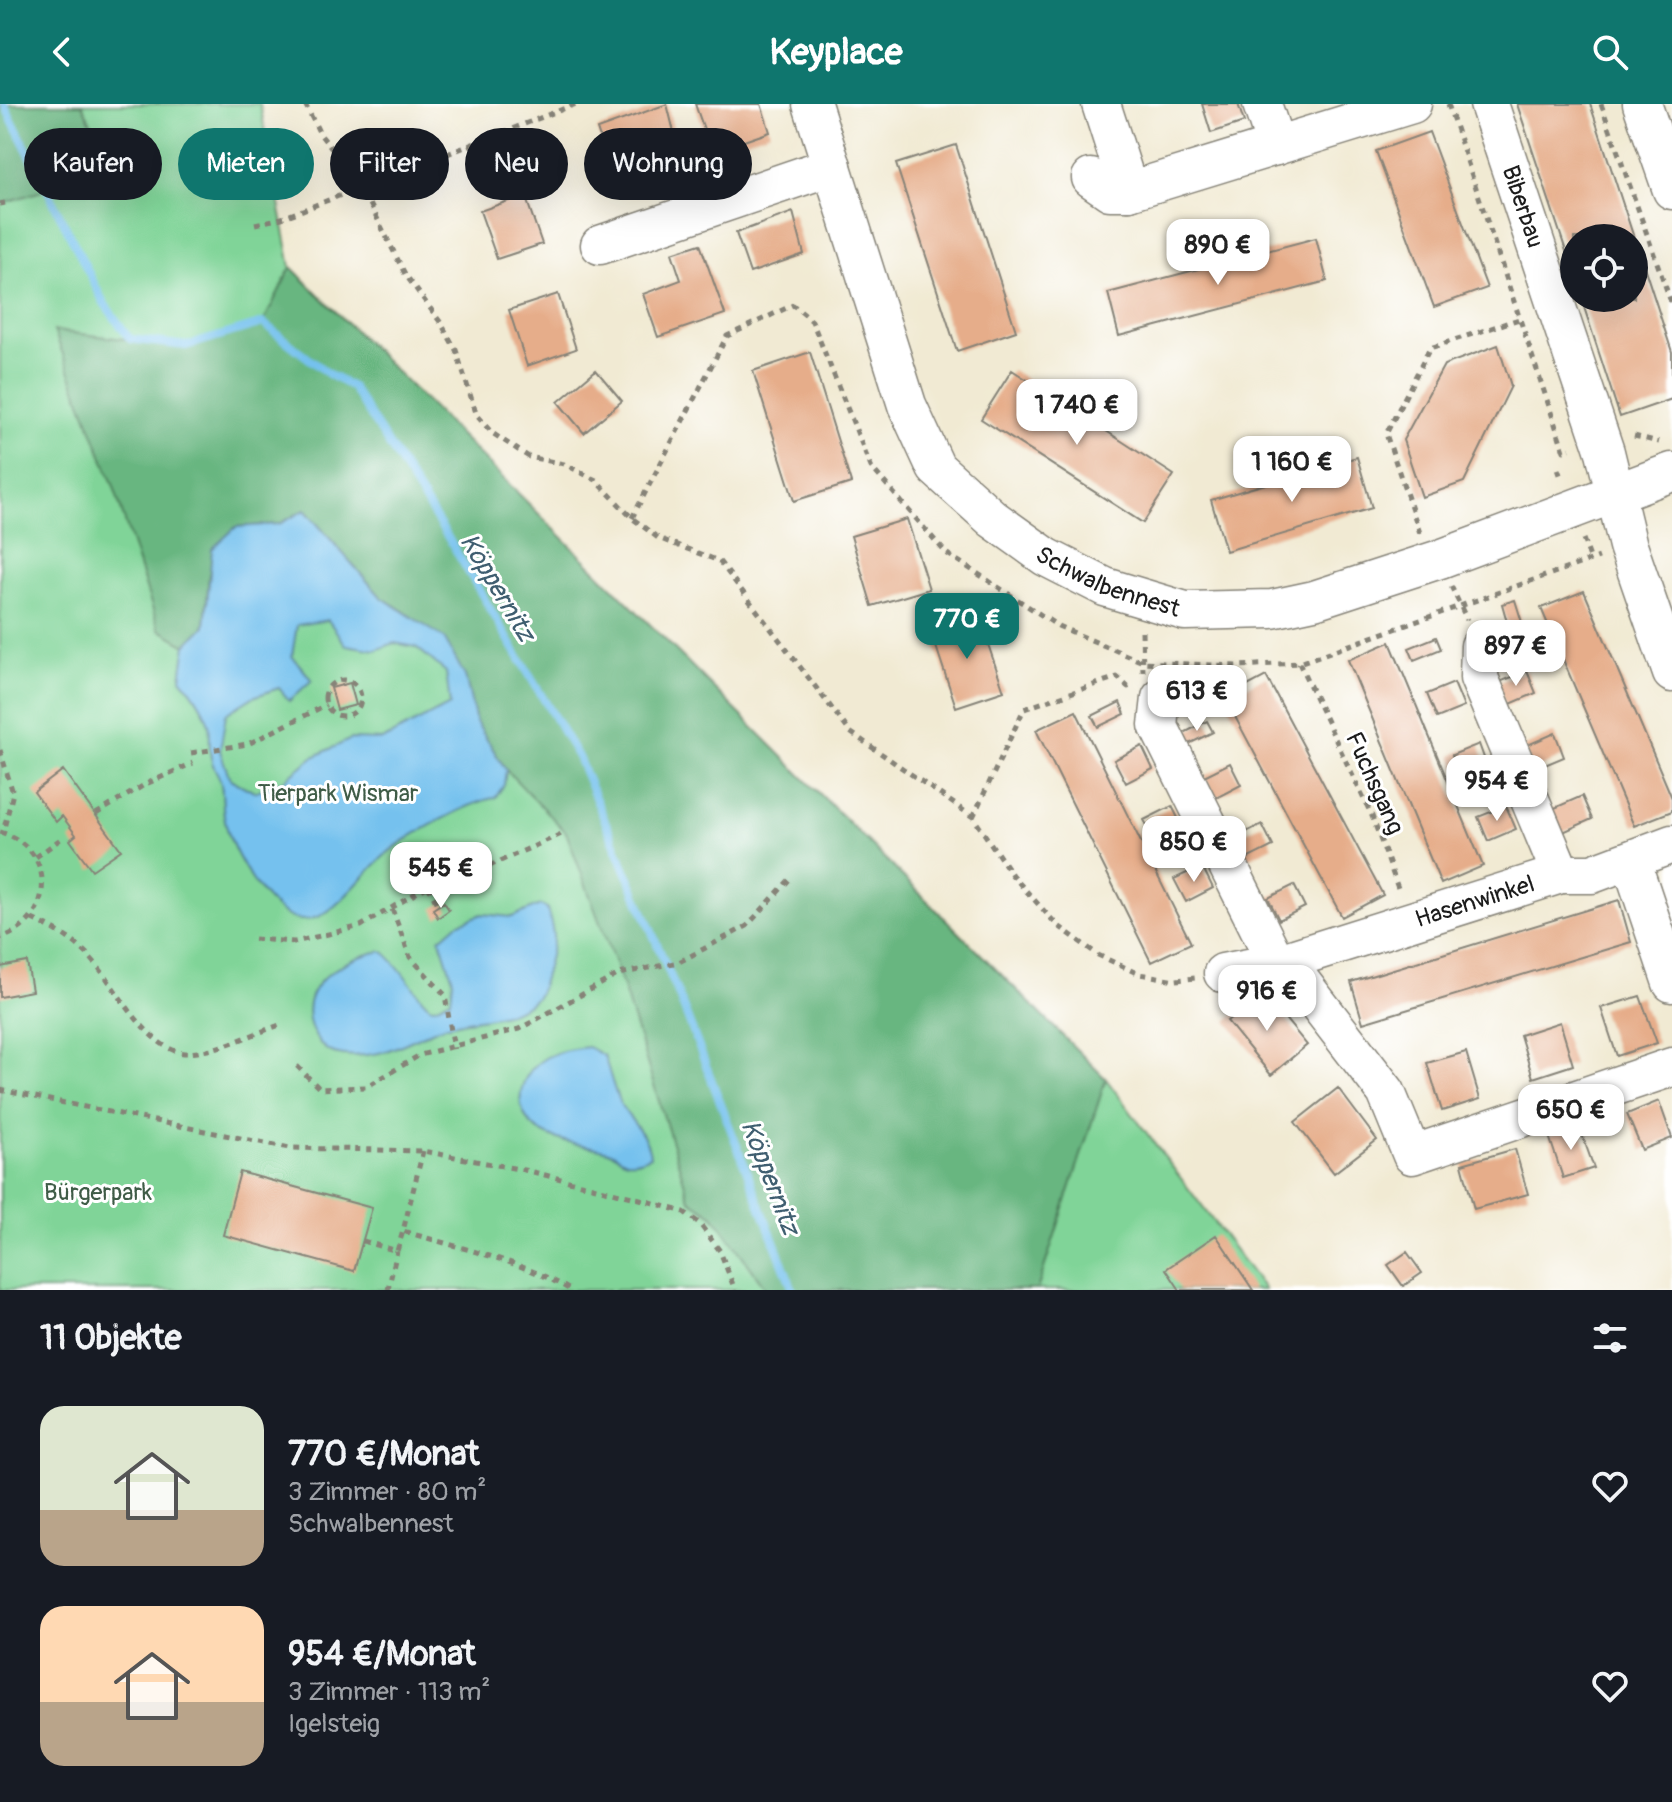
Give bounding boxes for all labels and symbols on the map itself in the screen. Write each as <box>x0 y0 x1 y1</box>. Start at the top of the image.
street label: Biberbau <box>1496 162 1550 251</box>
pin: 890 € <box>1162 219 1274 287</box>
pin: 1 740 € <box>1003 379 1151 447</box>
pin: 1 160 € <box>1218 436 1366 504</box>
water label: Köppernitz <box>453 528 544 650</box>
street label: Schwalbennest <box>1030 540 1184 624</box>
pin: 770 € <box>911 593 1023 661</box>
pin: 897 € <box>1460 620 1572 688</box>
pin: 613 € <box>1141 665 1253 733</box>
street label: Fuchsgang <box>1339 728 1410 839</box>
pin: 954 € <box>1441 755 1553 823</box>
park label: Tierpark Wismar <box>258 779 419 808</box>
pin: 850 € <box>1138 816 1250 884</box>
pin: 545 € <box>385 842 497 910</box>
street label: Hasenwinkel <box>1412 869 1538 934</box>
pin: 916 € <box>1211 965 1323 1033</box>
pin: 650 € <box>1515 1084 1627 1152</box>
water label: Köppernitz <box>734 1116 808 1242</box>
park label: Bürgerpark <box>44 1178 152 1207</box>

